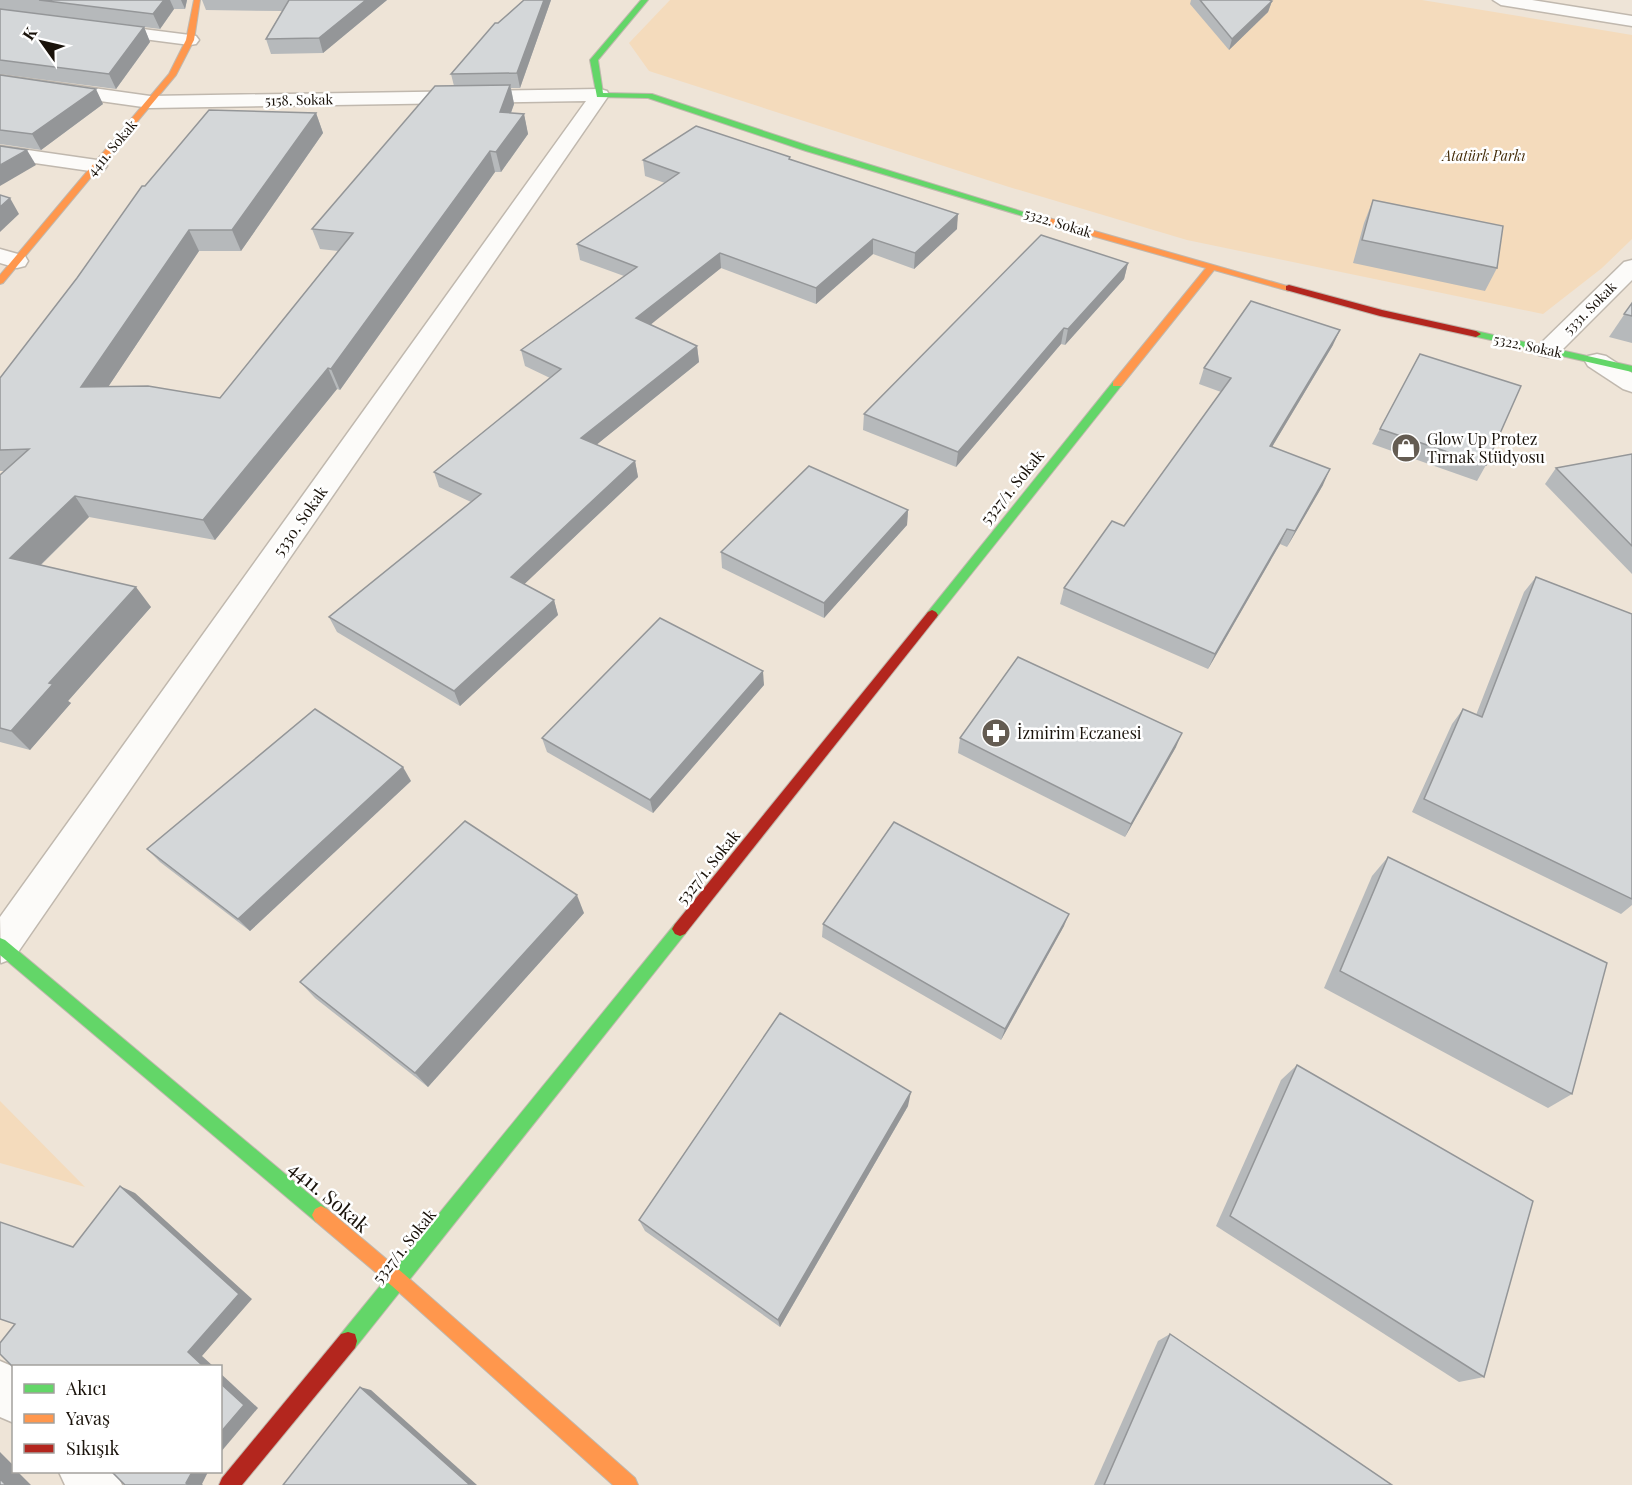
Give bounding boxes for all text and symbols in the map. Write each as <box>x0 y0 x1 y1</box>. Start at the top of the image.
north arrow <box>12 12 72 72</box>
text: K <box>17 22 41 44</box>
street label: 5158. Sokak <box>265 89 334 110</box>
street label: 4411. Sokak <box>82 115 141 180</box>
park label: Atatürk Parkı <box>1440 146 1526 165</box>
street label: 5322. Sokak <box>1022 203 1095 242</box>
street label: 5331. Sokak <box>1559 277 1621 338</box>
street label: 5322. Sokak <box>1492 329 1565 362</box>
place label: Glow Up Protez Tırnak Stüdyosu <box>1427 428 1545 467</box>
shop icon: Glow Up Protez Tırnak Stüdyosu <box>1390 432 1422 464</box>
street label: 5327/1. Sokak <box>975 445 1048 528</box>
street label: 5330. Sokak <box>268 481 332 560</box>
pharmacy icon: İzmirim Eczanesi <box>980 717 1012 749</box>
place label: İzmirim Eczanesi <box>1017 722 1142 743</box>
street label: 5327/1. Sokak <box>671 825 744 908</box>
street label: 4411. Sokak <box>284 1154 376 1238</box>
street label: 5327/1. Sokak <box>367 1204 440 1287</box>
legend <box>12 1365 222 1473</box>
text: Akıcı <box>65 1376 107 1400</box>
text: Yavaş <box>65 1406 110 1430</box>
text: Sıkışık <box>66 1436 119 1460</box>

